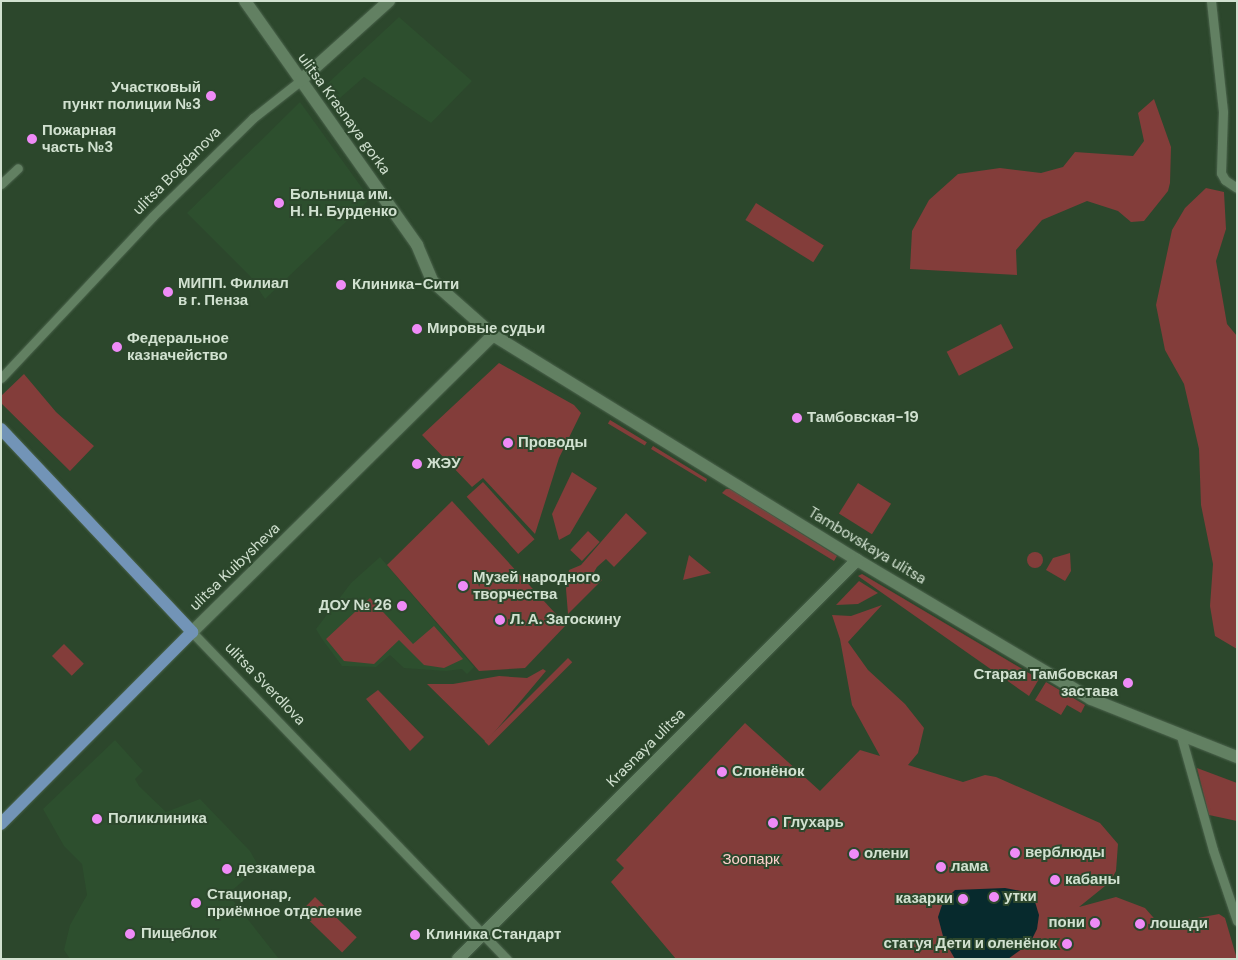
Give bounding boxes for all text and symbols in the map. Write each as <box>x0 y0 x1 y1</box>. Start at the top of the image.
street label: ulitsa Krasnaya gorka <box>294 50 394 178</box>
place label: Участковый пункт полиции №3 <box>63 78 201 113</box>
marker: Участковый пункт полиции №3 <box>205 90 217 102</box>
place label: Пожарная часть №3 <box>42 121 116 156</box>
street label: ulitsa Bogdanova <box>129 123 225 219</box>
marker: Пожарная часть №3 <box>26 133 38 145</box>
place label: Больница им. Н. Н. Бурденко <box>290 185 397 220</box>
marker: Больница им. Н. Н. Бурденко <box>272 196 286 210</box>
place label: МИПП. Филиал в г. Пенза <box>178 274 289 309</box>
place label: Клиника-Сити <box>352 276 459 294</box>
marker: Клиника-Сити <box>334 278 348 292</box>
marker: МИПП. Филиал в г. Пенза <box>162 286 174 298</box>
place label: Мировые судьи <box>427 320 545 338</box>
marker: Мировые судьи <box>411 323 423 335</box>
place label: Федеральное казначейство <box>127 329 229 364</box>
marker: Федеральное казначейство <box>111 341 123 353</box>
place label: Тамбовская-19 <box>807 409 919 427</box>
marker: Тамбовская-19 <box>791 412 803 424</box>
place label: Проводы <box>518 434 587 452</box>
marker: Проводы <box>502 437 514 449</box>
place label: ЖЭУ <box>427 455 461 473</box>
marker: ЖЭУ <box>411 458 423 470</box>
street label: Tambovskaya ulitsa <box>805 504 929 588</box>
street label: ulitsa Kuibysheva <box>186 519 284 615</box>
place label: Музей народного творчества <box>473 568 600 603</box>
marker: Музей народного творчества <box>457 580 469 592</box>
place label: ДОУ № 26 <box>319 597 392 615</box>
marker: ДОУ № 26 <box>396 600 408 612</box>
place label: Л. А. Загоскину <box>510 611 621 629</box>
marker: Л. А. Загоскину <box>494 614 506 626</box>
street label: ulitsa Sverdlova <box>221 639 309 729</box>
place label: Старая Тамбовская застава <box>973 665 1118 700</box>
marker: Старая Тамбовская застава <box>1122 677 1134 689</box>
street label: Krasnaya ulitsa <box>603 705 689 791</box>
place label: Слонёнок <box>732 763 804 781</box>
marker: Слонёнок <box>716 766 728 778</box>
place label: Поликлиника <box>108 810 207 828</box>
marker: Поликлиника <box>90 812 104 826</box>
place label: Глухарь <box>783 814 844 832</box>
marker: Глухарь <box>767 817 779 829</box>
place label: верблюды <box>1025 844 1105 862</box>
place label: олени <box>864 845 909 863</box>
marker: верблюды <box>1009 847 1021 859</box>
marker: олени <box>848 848 860 860</box>
park label: Зоопарк <box>722 851 780 869</box>
place label: лама <box>951 858 988 876</box>
place label: дезкамера <box>237 860 315 878</box>
marker: лама <box>935 861 947 873</box>
marker: дезкамера <box>221 863 233 875</box>
place label: кабаны <box>1065 871 1120 889</box>
marker: кабаны <box>1049 874 1061 886</box>
place label: Стационар, приёмное отделение <box>207 885 362 920</box>
place label: утки <box>1004 888 1037 906</box>
place label: казарки <box>895 890 953 908</box>
marker: утки <box>988 891 1000 903</box>
marker: казарки <box>957 893 969 905</box>
marker: Стационар, приёмное отделение <box>189 896 203 910</box>
place label: пони <box>1048 914 1085 932</box>
place label: лошади <box>1150 915 1208 933</box>
marker: пони <box>1089 917 1101 929</box>
marker: лошади <box>1134 918 1146 930</box>
place label: Пищеблок <box>141 925 217 943</box>
place label: Клиника Стандарт <box>426 926 561 944</box>
marker: Пищеблок <box>123 927 137 941</box>
marker: Клиника Стандарт <box>408 928 422 942</box>
place label: статуя Дети и оленёнок <box>883 935 1057 953</box>
marker: статуя Дети и оленёнок <box>1061 938 1073 950</box>

